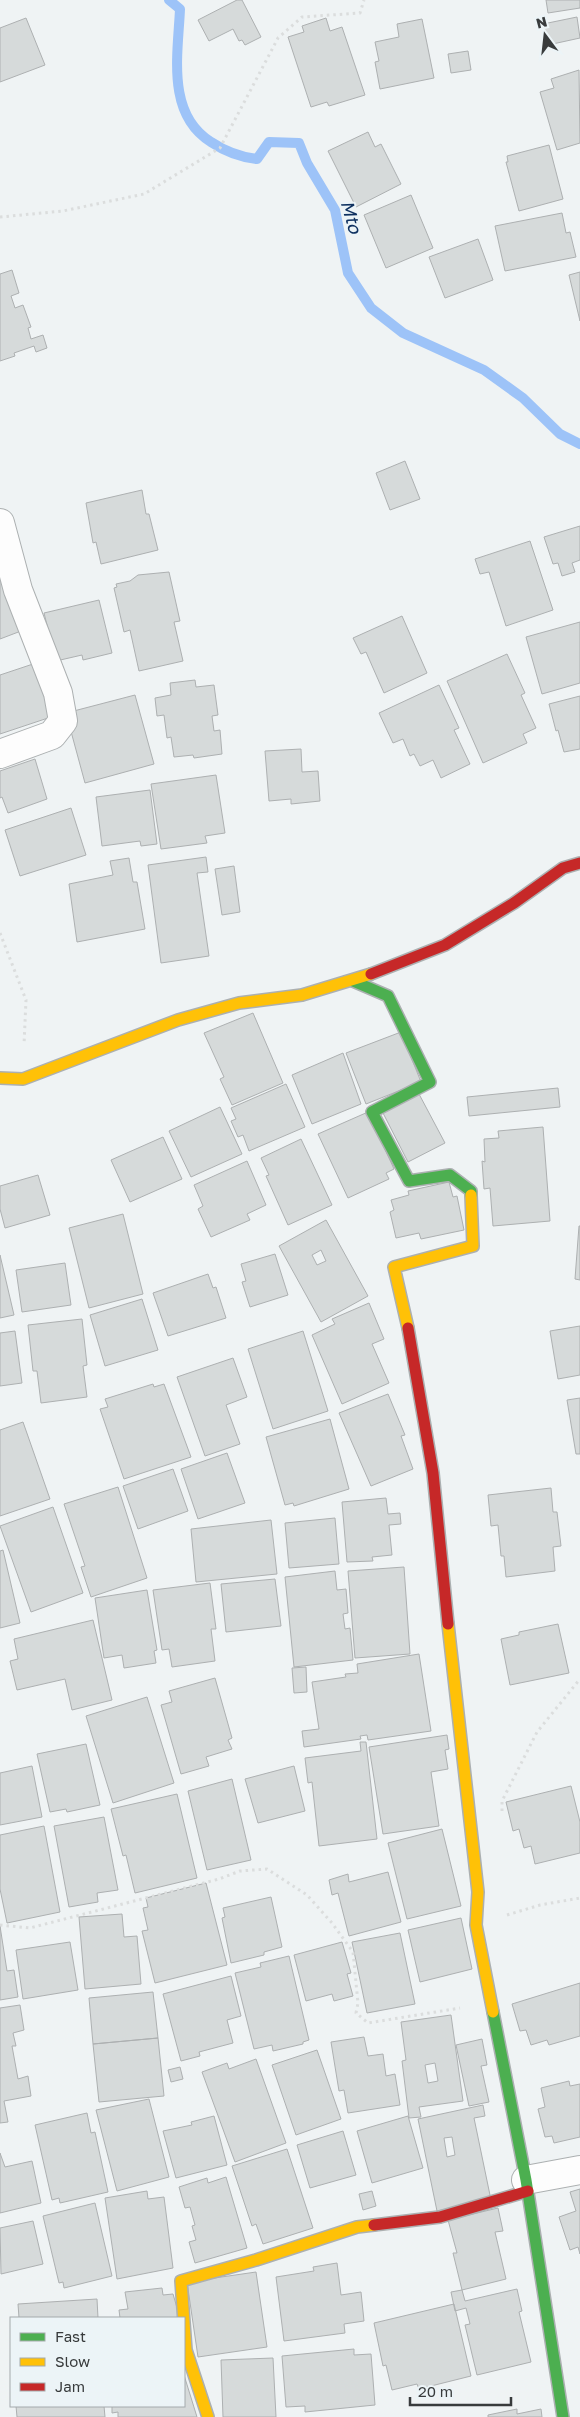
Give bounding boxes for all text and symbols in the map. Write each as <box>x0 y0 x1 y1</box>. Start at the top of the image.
north arrow <box>520 10 570 60</box>
text: N <box>534 12 549 32</box>
water label: Mto <box>337 198 367 237</box>
legend <box>10 2317 185 2407</box>
text: Fast <box>55 2327 86 2345</box>
text: Slow <box>55 2352 90 2370</box>
scale bar <box>410 2374 511 2406</box>
text: Jam <box>55 2377 85 2395</box>
text: 20 m <box>418 2382 453 2400</box>

